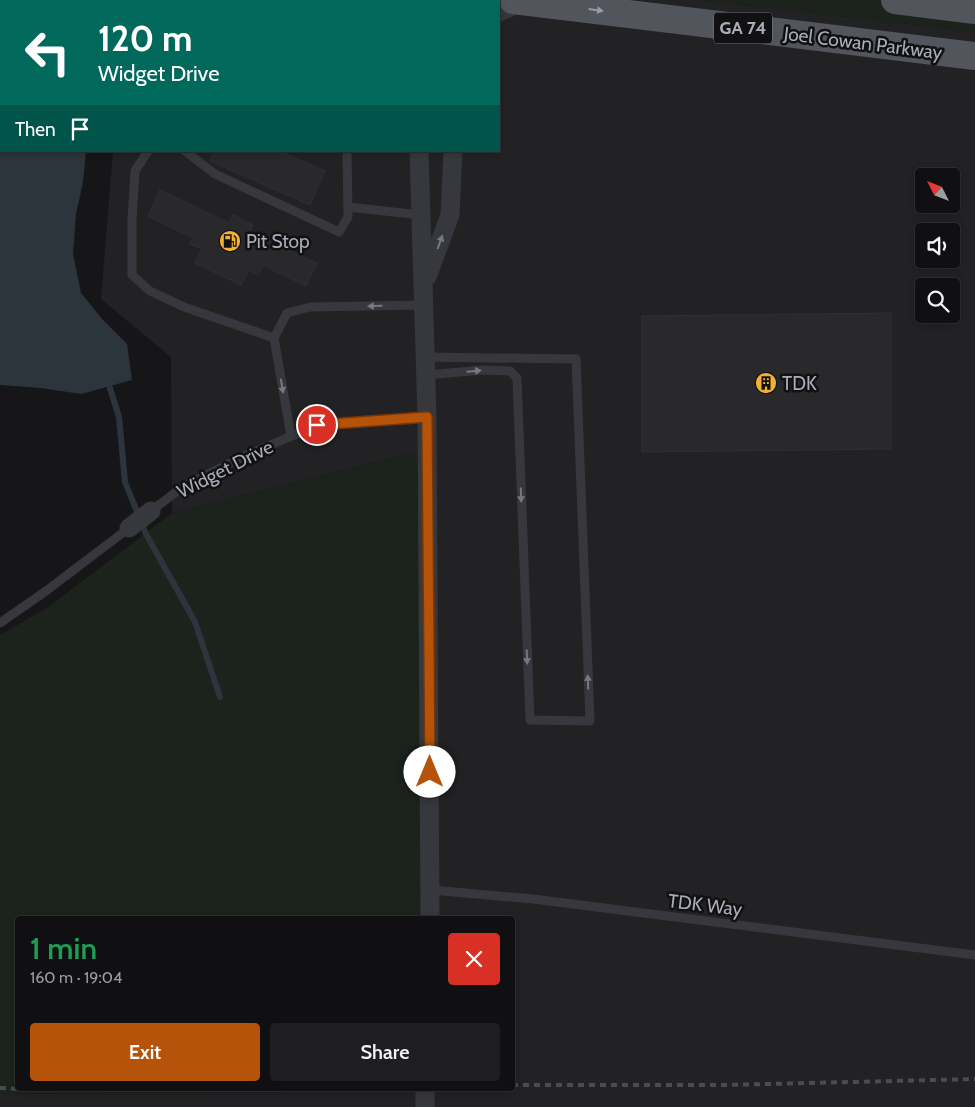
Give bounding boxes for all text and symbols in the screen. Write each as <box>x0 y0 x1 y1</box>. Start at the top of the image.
one-way arrow <box>588 6 604 14</box>
road number: GA 74 <box>714 12 772 44</box>
text: 120 m <box>98 17 192 60</box>
icon: left <box>15 20 80 85</box>
street label: Joel Cowan Parkway <box>782 22 944 64</box>
text: Widget Drive <box>98 60 220 87</box>
icon: arrive <box>66 115 94 143</box>
text: Then <box>15 118 56 141</box>
north arrow <box>915 168 960 212</box>
map controls <box>915 168 960 323</box>
button: sound <box>915 223 960 268</box>
fuel station icon: Pit Stop <box>218 229 242 253</box>
place label: Pit Stop <box>246 230 310 253</box>
one-way arrow <box>436 234 444 249</box>
button: search <box>915 278 960 323</box>
one-way arrow <box>367 302 383 310</box>
one-way arrow <box>467 367 483 375</box>
building icon: TDK <box>754 371 778 395</box>
place label: TDK <box>782 372 817 395</box>
one-way arrow <box>279 378 287 394</box>
pin <box>296 404 338 446</box>
icon: arrive <box>303 411 331 439</box>
street label: Widget Drive <box>173 435 277 503</box>
one-way arrow <box>518 487 526 503</box>
one-way arrow <box>524 649 532 665</box>
one-way arrow <box>584 674 592 690</box>
position arrow <box>403 745 455 797</box>
street label: TDK Way <box>667 889 744 921</box>
text: 1 min <box>30 930 97 967</box>
button: close <box>448 933 500 985</box>
text: 160 m · 19:04 <box>30 968 122 987</box>
button: Exit <box>30 1023 260 1081</box>
button: Share <box>270 1023 500 1081</box>

